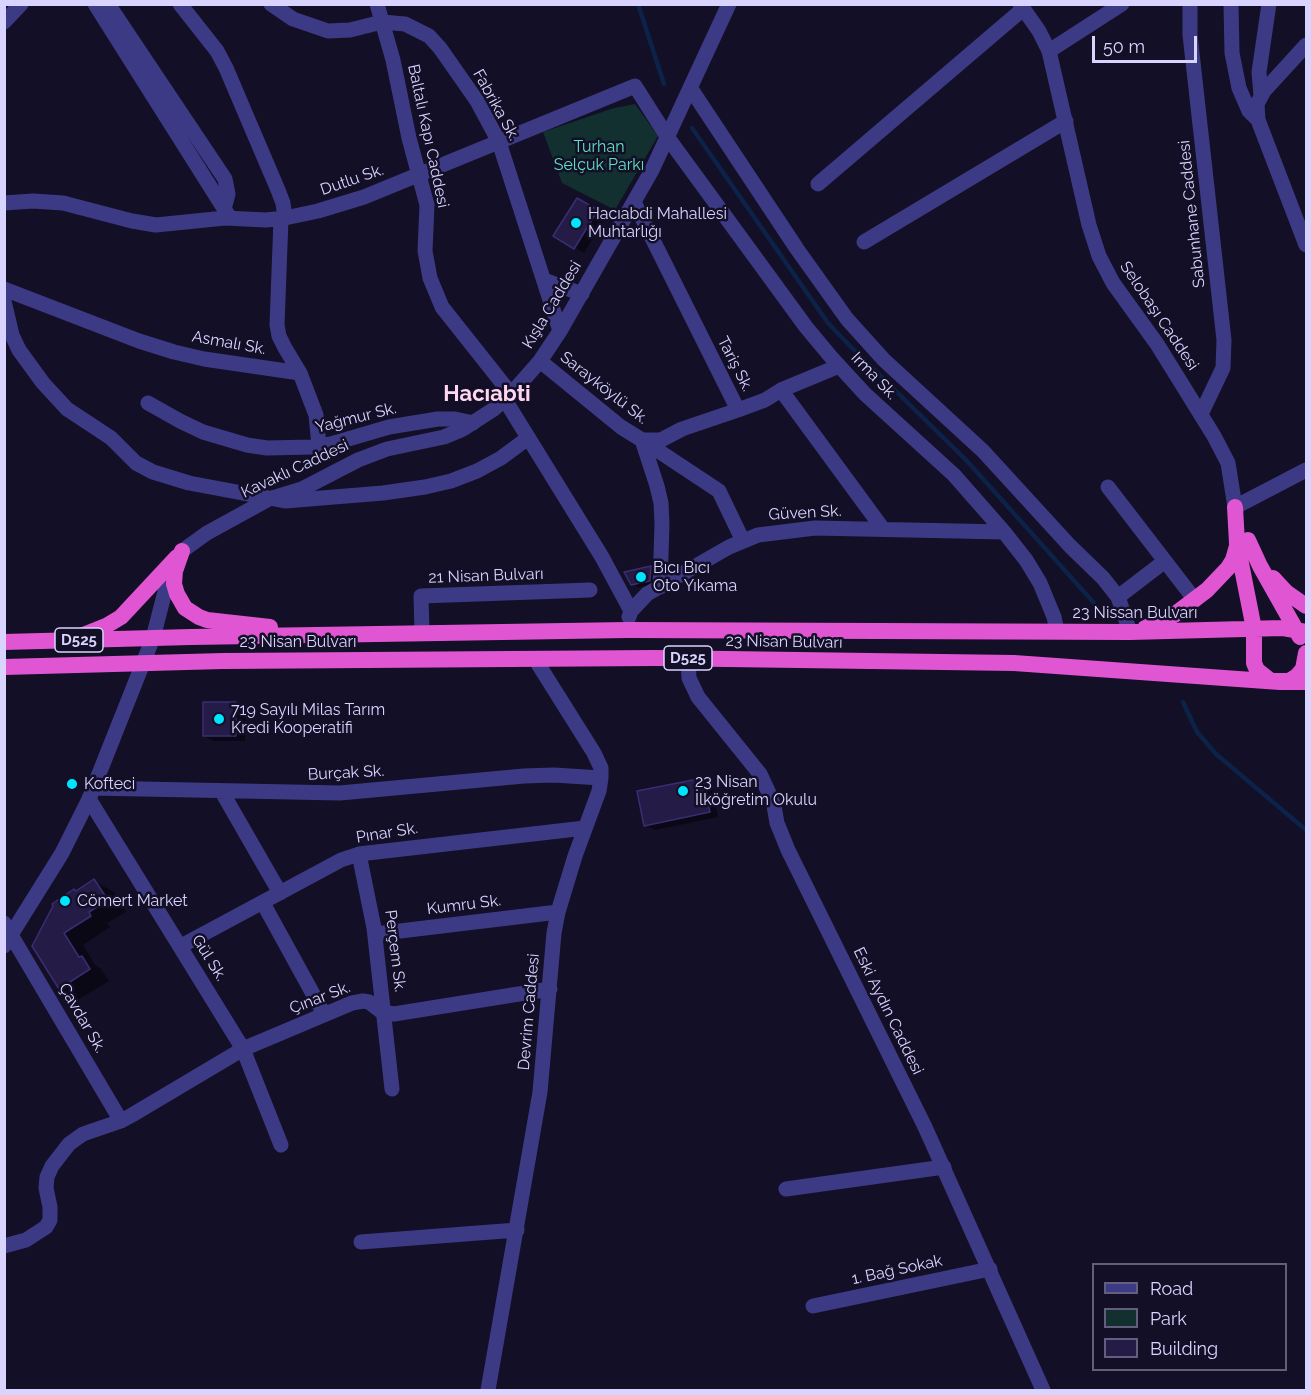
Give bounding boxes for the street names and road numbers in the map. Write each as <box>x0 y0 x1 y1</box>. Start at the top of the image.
street label: Baltalı Kapı Caddesi <box>403 62 453 210</box>
street label: Fabrika Sk. <box>469 66 523 144</box>
street label: Sabunhane Caddesi <box>1175 139 1209 289</box>
street label: Dutlu Sk. <box>318 160 386 200</box>
street label: Kışla Caddesi <box>518 258 586 352</box>
street label: Selobaşı Caddesi <box>1116 258 1202 374</box>
street label: Asmalı Sk. <box>190 327 268 359</box>
street label: Tariş Sk. <box>713 333 757 395</box>
street label: Sarayköylü Sk. <box>556 348 652 428</box>
street label: Irma Sk. <box>847 348 901 404</box>
street label: Yağmur Sk. <box>314 399 398 437</box>
street label: Kavaklı Caddesi <box>238 436 352 502</box>
street label: Güven Sk. <box>768 501 842 525</box>
street label: 21 Nisan Bulvarı <box>428 564 544 588</box>
street label: 23 Nissan Bulvarı <box>1073 603 1197 623</box>
road number: D525 <box>55 628 103 652</box>
street label: 23 Nisan Bulvarı <box>725 631 843 653</box>
street label: 23 Nisan Bulvarı <box>239 632 357 652</box>
road number: D525 <box>664 646 712 670</box>
street label: Burçak Sk. <box>307 761 385 785</box>
street label: Pınar Sk. <box>355 819 419 847</box>
street label: Kumru Sk. <box>426 891 502 919</box>
street label: Perçem Sk. <box>380 909 410 993</box>
street label: Gül Sk. <box>187 931 231 985</box>
street label: Eski Aydın Caddesi <box>849 944 927 1078</box>
street label: Devrim Caddesi <box>514 953 544 1071</box>
street label: Çınar Sk. <box>287 978 353 1018</box>
street label: Çavdar Sk. <box>54 980 110 1056</box>
street label: 1. Bağ Sokak <box>850 1251 944 1289</box>

